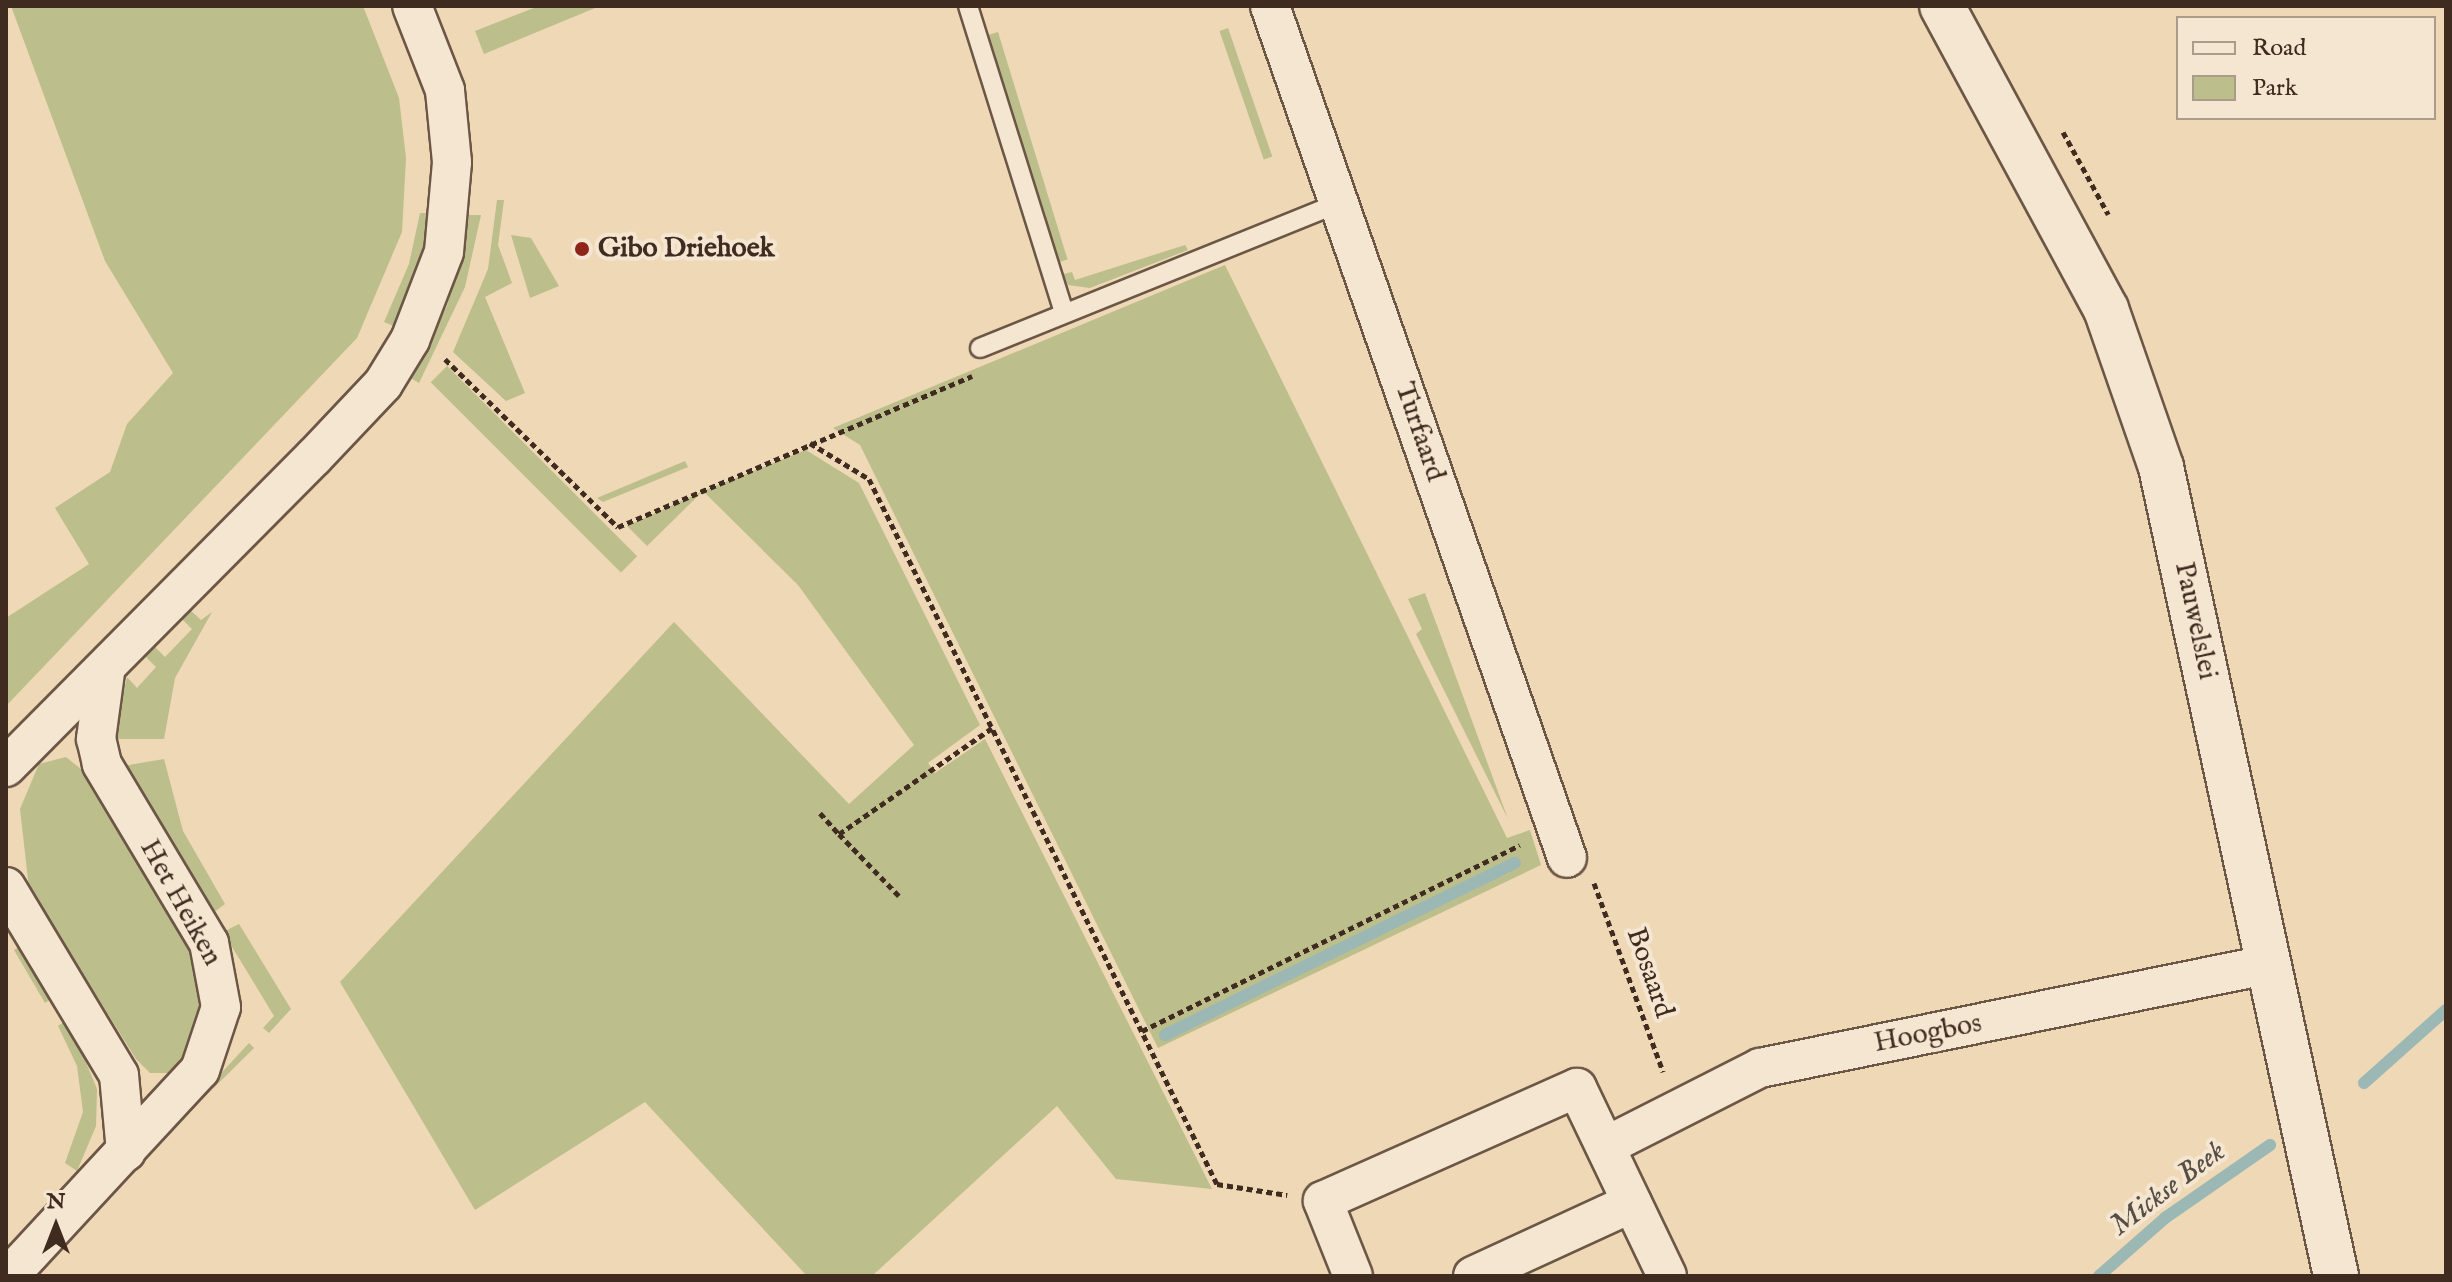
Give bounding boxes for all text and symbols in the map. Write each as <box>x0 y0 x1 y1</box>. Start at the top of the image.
legend <box>2176 16 2436 120</box>
text: Road <box>2252 33 2306 64</box>
text: Park <box>2252 73 2298 104</box>
place label: Gibo Driehoek <box>598 232 775 266</box>
marker: Gibo Driehoek <box>573 240 591 258</box>
street label: Turfaard <box>1386 378 1452 486</box>
street label: Pauwelslei <box>2166 559 2224 683</box>
street label: Het Heiken <box>132 834 228 972</box>
street label: Bosaard <box>1618 924 1680 1022</box>
street label: Hoogbos <box>1871 1007 1985 1061</box>
water label: Mickse Beek <box>2103 1134 2233 1244</box>
north arrow <box>16 1186 96 1266</box>
text: N <box>46 1188 66 1216</box>

